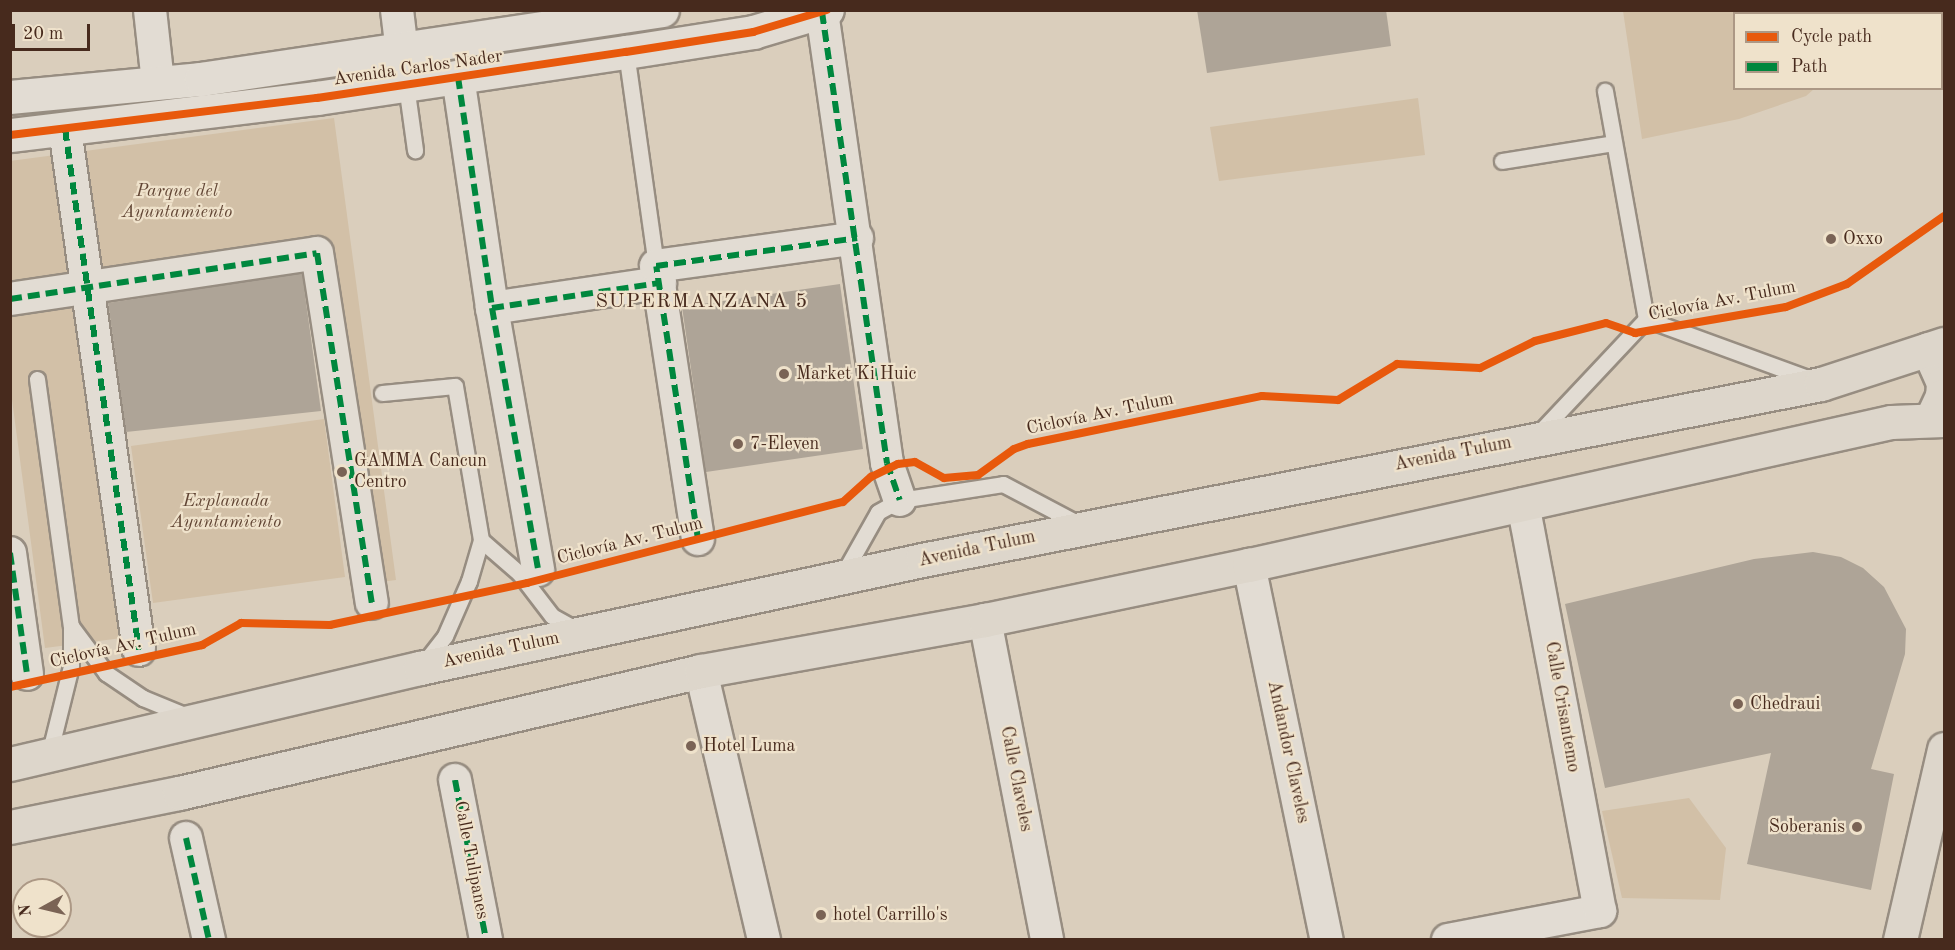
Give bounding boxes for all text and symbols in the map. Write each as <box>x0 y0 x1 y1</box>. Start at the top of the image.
scale bar <box>15 12 93 50</box>
legend <box>1733 12 1943 90</box>
text: 20 m <box>23 25 63 43</box>
text: Cycle path <box>1791 28 1872 46</box>
street label: Avenida Carlos Nader <box>332 45 504 91</box>
text: Path <box>1791 58 1827 76</box>
park label: Parque del Ayuntamiento <box>122 181 232 224</box>
place label: Oxxo <box>1843 228 1883 250</box>
marker: Oxxo <box>1824 232 1838 246</box>
street label: Ciclovía Av. Tulum <box>1647 276 1797 326</box>
district label: SUPERMANZANA 5 <box>595 290 809 314</box>
place label: Market Ki Huic <box>796 363 916 385</box>
marker: Market Ki Huic <box>777 367 791 381</box>
street label: Ciclovía Av. Tulum <box>1025 388 1175 440</box>
street label: Avenida Tulum <box>1393 432 1513 476</box>
place label: 7-Eleven <box>750 433 819 455</box>
marker: 7-Eleven <box>731 437 745 451</box>
place label: GAMMA Cancun Centro <box>354 451 487 494</box>
marker: GAMMA Cancun Centro <box>335 465 349 479</box>
park label: Explanada Ayuntamiento <box>171 491 281 534</box>
street label: Ciclovía Av. Tulum <box>555 512 705 570</box>
street label: Avenida Tulum <box>917 526 1037 572</box>
street label: Ciclovía Av. Tulum <box>48 619 198 673</box>
street label: Avenida Tulum <box>441 627 561 673</box>
street label: Calle Crisantemo <box>1540 640 1584 774</box>
street label: Andandor Claveles <box>1262 679 1314 825</box>
place label: Chedraui <box>1750 693 1820 715</box>
marker: Chedraui <box>1731 697 1745 711</box>
street label: Calle Claveles <box>995 724 1037 834</box>
place label: Hotel Luma <box>703 735 795 757</box>
marker: Hotel Luma <box>684 739 698 753</box>
street label: Calle Tulipanes <box>449 799 493 921</box>
place label: Soberanis <box>1769 816 1845 838</box>
marker: Soberanis <box>1850 820 1864 834</box>
north arrow <box>12 878 72 938</box>
text: N <box>17 903 35 917</box>
place label: hotel Carrillo's <box>833 904 948 926</box>
marker: hotel Carrillo's <box>814 908 828 922</box>

